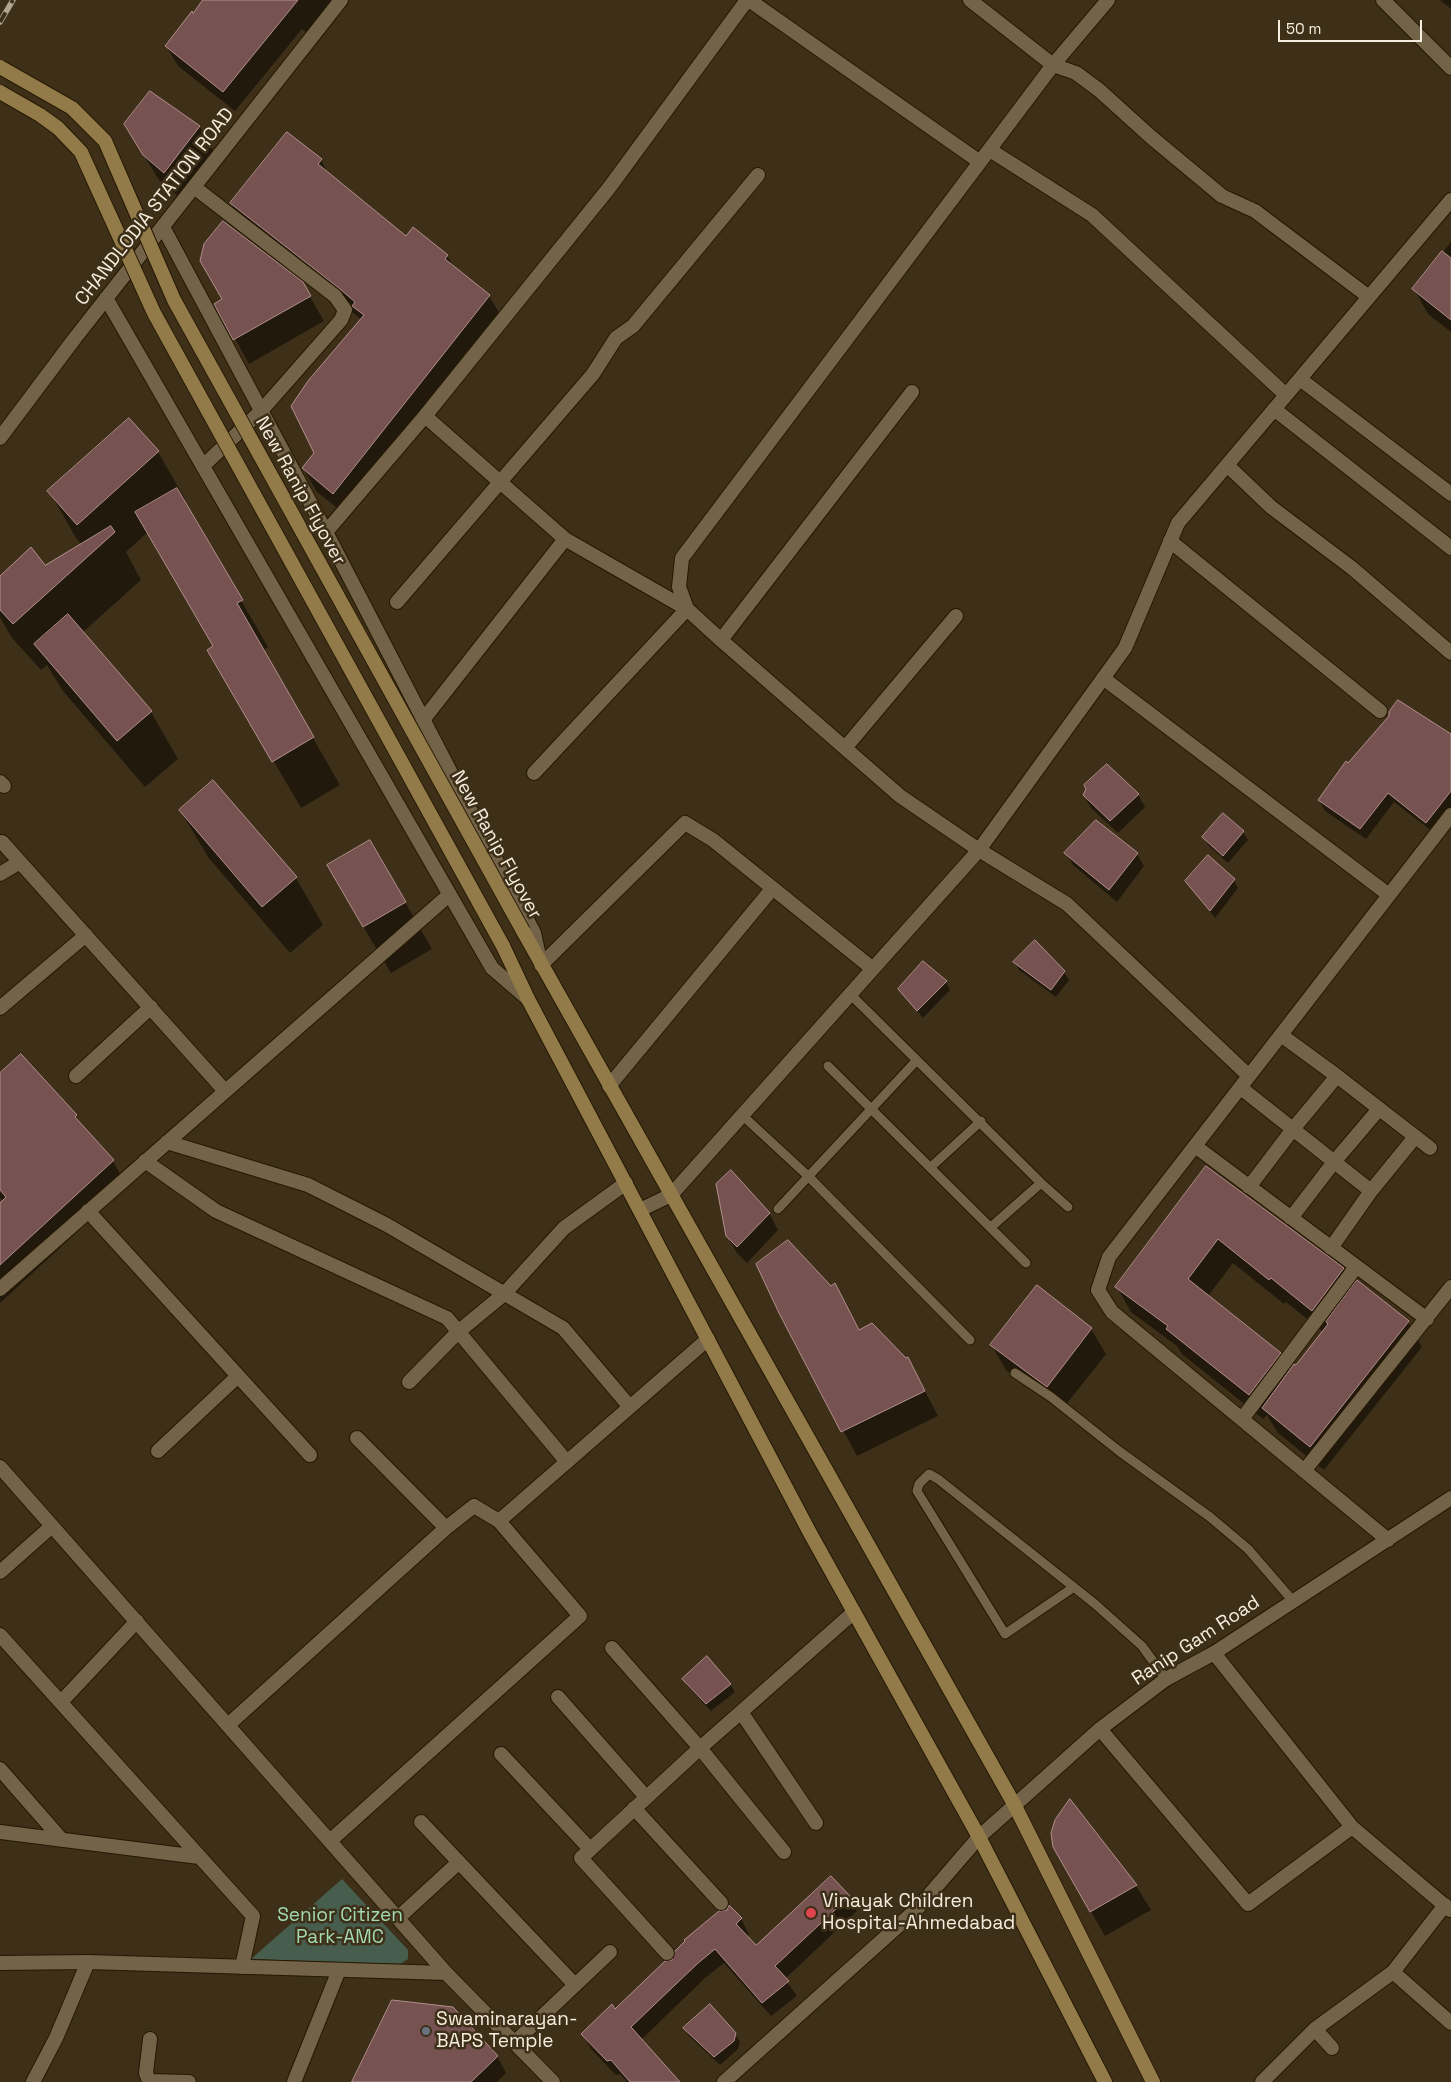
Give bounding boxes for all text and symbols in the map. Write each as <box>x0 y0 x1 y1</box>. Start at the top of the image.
scale bar <box>1281 10 1425 42</box>
text: 50 m <box>1286 19 1321 38</box>
street label: CHANDLODIA STATION ROAD <box>71 104 239 310</box>
street label: New Ranip Flyover <box>250 413 350 569</box>
street label: New Ranip Flyover <box>446 767 546 923</box>
street label: Ranip Gam Road <box>1128 1591 1264 1691</box>
place label: Vinayak Children Hospital-Ahmedabad <box>822 1891 1015 1935</box>
park label: Senior Citizen Park-AMC <box>277 1905 403 1949</box>
marker: Vinayak Children Hospital-Ahmedabad <box>804 1906 818 1920</box>
place label: Swaminarayan- BAPS Temple <box>436 2009 578 2053</box>
marker: Swaminarayan- BAPS Temple <box>420 2025 432 2037</box>

